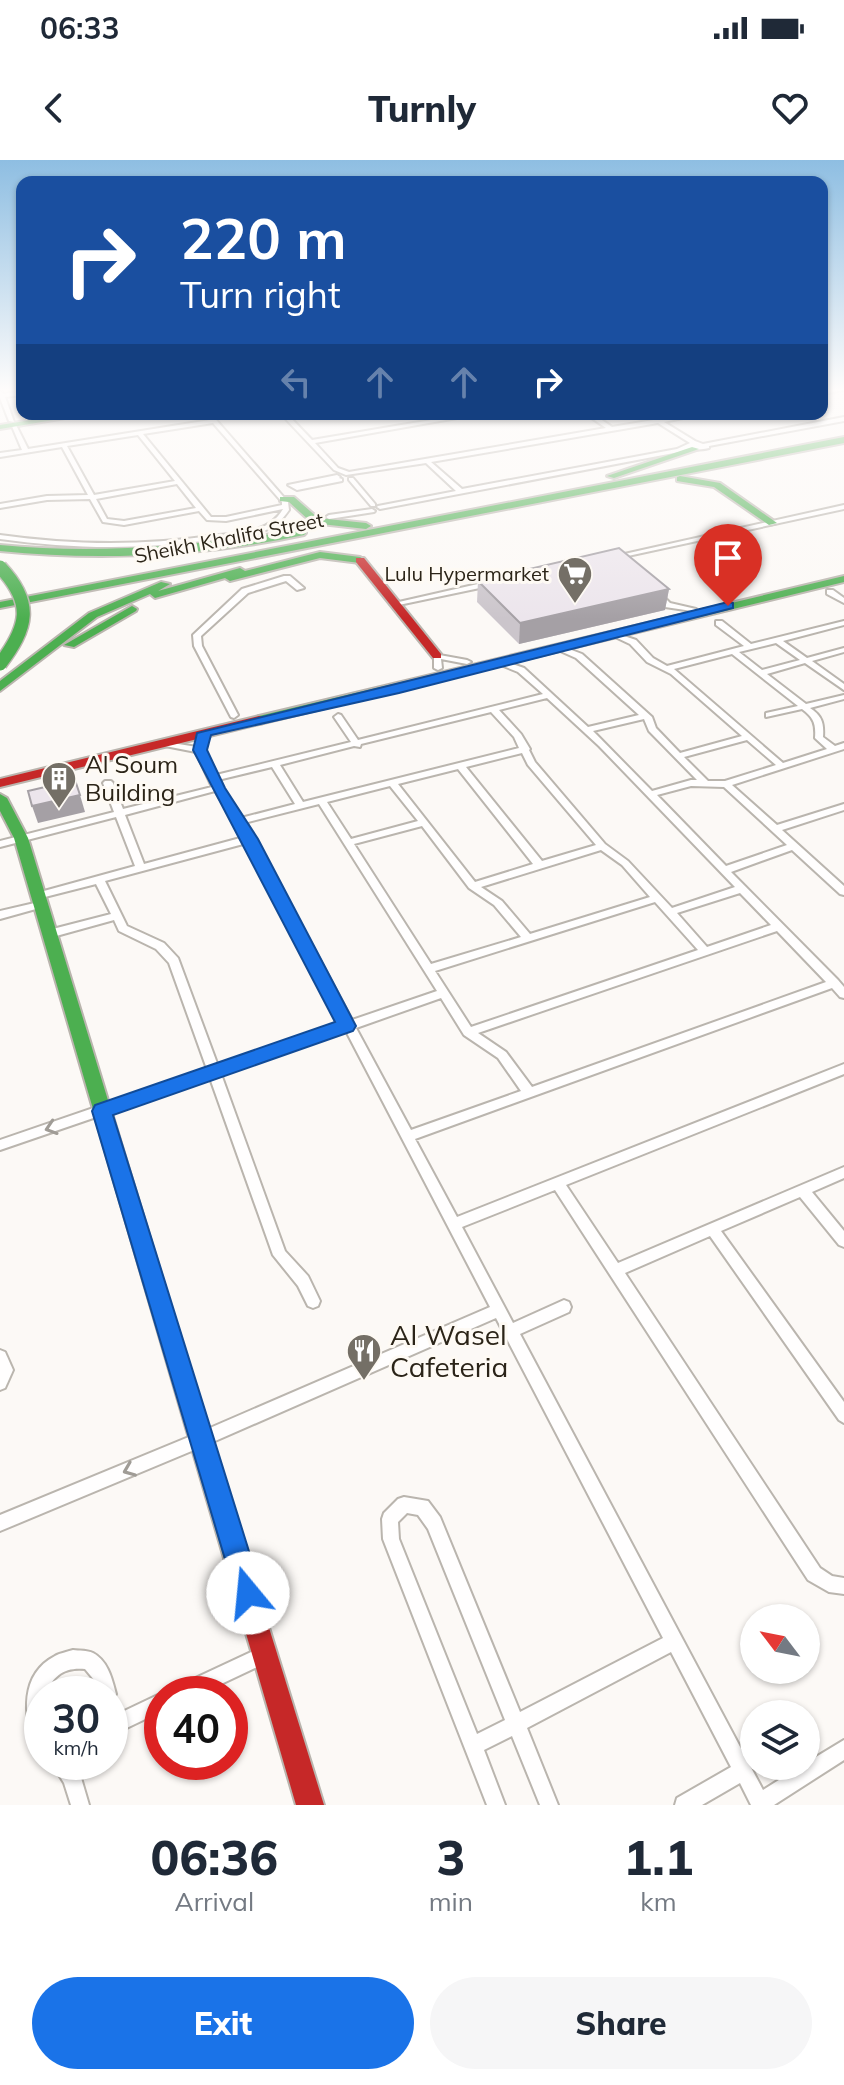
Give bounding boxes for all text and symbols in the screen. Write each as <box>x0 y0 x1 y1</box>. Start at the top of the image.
text: 06:33 <box>40 9 119 47</box>
icon: back <box>32 86 76 130</box>
text: Turnly <box>368 86 476 131</box>
icon: heart <box>768 86 812 130</box>
text: 220 m <box>180 203 347 273</box>
icon: right <box>48 208 152 312</box>
text: Turn right <box>180 272 341 317</box>
icon: left <box>274 360 318 404</box>
icon: ahead <box>358 360 402 404</box>
icon: ahead <box>442 360 486 404</box>
icon: right <box>526 360 570 404</box>
street label: Sheikh Khalifa Street <box>132 507 326 568</box>
pin <box>694 524 762 606</box>
icon: arrive <box>706 536 750 580</box>
supermarket icon: Lulu Hypermarket <box>556 555 594 605</box>
place label: Lulu Hypermarket <box>384 561 549 586</box>
place label: Al Soum Building <box>85 749 178 807</box>
building icon: Al Soum Building <box>40 760 78 810</box>
one-way arrow <box>45 1118 59 1134</box>
place label: Al Wasel Cafeteria <box>390 1317 508 1384</box>
restaurant icon: Al Wasel Cafeteria <box>345 1332 383 1382</box>
one-way arrow <box>123 1461 137 1477</box>
position arrow <box>206 1551 290 1635</box>
north arrow <box>740 1604 820 1684</box>
map controls <box>740 1604 820 1780</box>
speed limit sign: 40 <box>144 1676 248 1780</box>
text: 30 <box>52 1693 100 1743</box>
button: layers <box>740 1700 820 1780</box>
text: km/h <box>53 1735 99 1760</box>
text: 06:36 <box>150 1827 278 1887</box>
text: 3 <box>436 1827 465 1887</box>
text: 1.1 <box>623 1827 694 1887</box>
text: Arrival <box>175 1885 254 1918</box>
text: min <box>429 1885 473 1918</box>
text: km <box>640 1885 677 1918</box>
button: Exit <box>32 1977 414 2069</box>
button: Share <box>430 1977 812 2069</box>

